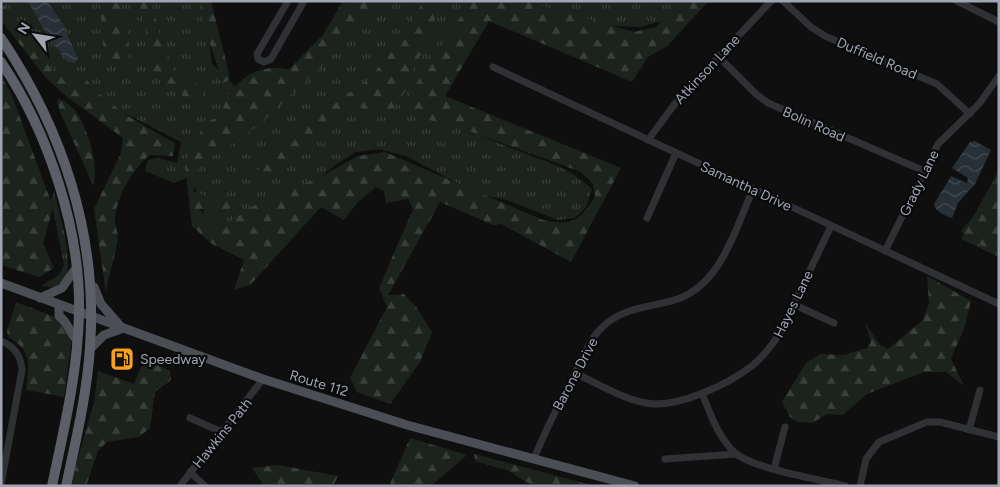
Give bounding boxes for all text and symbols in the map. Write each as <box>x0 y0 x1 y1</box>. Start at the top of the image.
north arrow <box>10 10 60 60</box>
text: N <box>14 20 34 38</box>
street label: Atkinson Lane <box>671 31 744 107</box>
street label: Duffield Road <box>834 34 920 83</box>
street label: Bolin Road <box>780 103 848 146</box>
street label: Grady Lane <box>896 147 943 219</box>
street label: Samantha Drive <box>697 158 794 215</box>
street label: Hayes Lane <box>770 268 817 340</box>
street label: Barone Drive <box>549 335 602 413</box>
fuel station icon: Speedway <box>109 346 135 372</box>
place label: Speedway <box>140 351 206 368</box>
street label: Route 112 <box>287 367 350 400</box>
street label: Hawkins Path <box>189 395 256 472</box>

